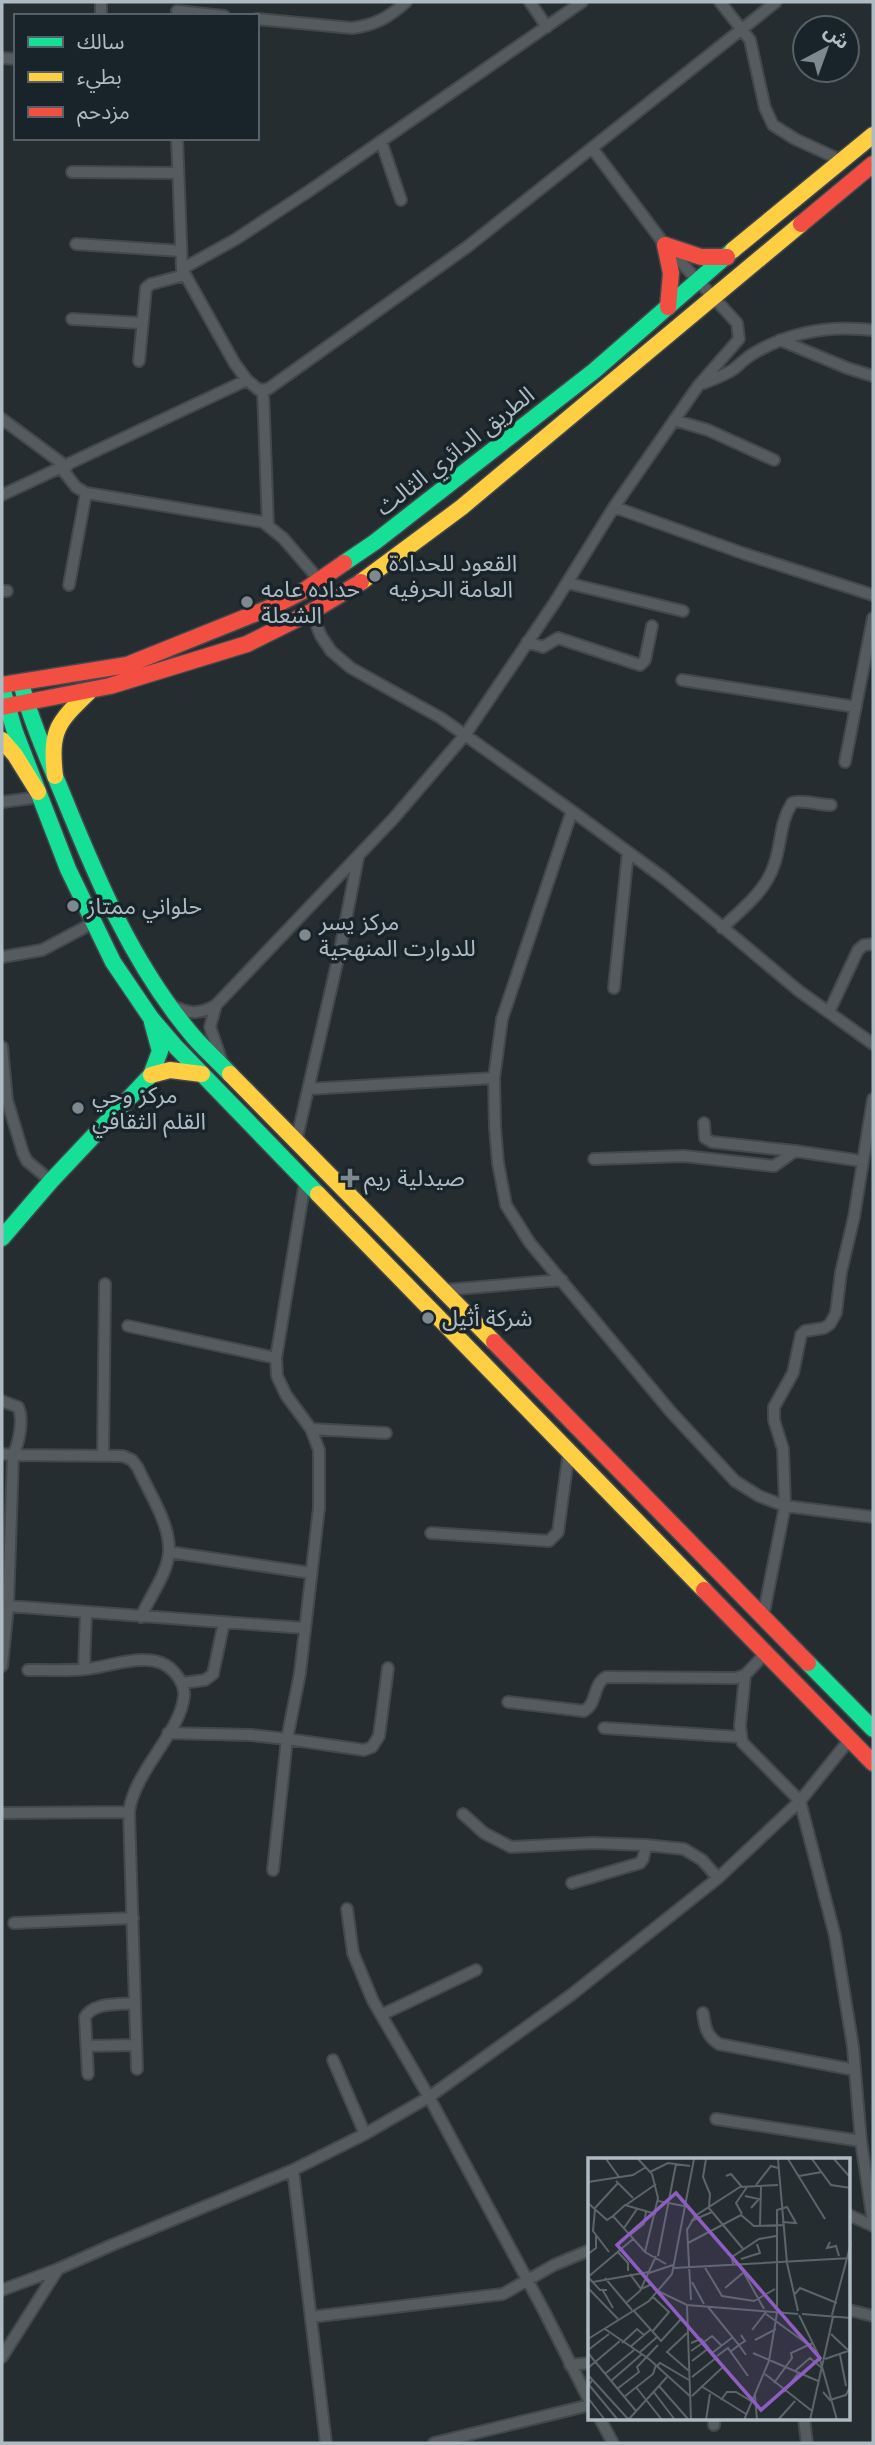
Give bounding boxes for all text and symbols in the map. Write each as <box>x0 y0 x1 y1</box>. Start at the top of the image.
legend <box>14 14 259 140</box>
north arrow <box>791 14 861 84</box>
text: ش <box>819 20 854 54</box>
text: سالك <box>77 30 124 55</box>
text: بطيء <box>77 65 122 93</box>
text: مزدحم <box>77 100 130 127</box>
street label: الطريق الدائري الثالث <box>371 381 542 524</box>
place label: القعود للحدادة العامة الحرفيه <box>389 550 517 604</box>
marker: القعود للحدادة العامة الحرفيه <box>367 568 383 584</box>
place label: حداده عامه الشعلة <box>261 576 360 630</box>
marker: حداده عامه الشعلة <box>239 594 255 610</box>
place label: حلواني ممتاز <box>86 893 202 923</box>
marker: حلواني ممتاز <box>65 898 81 914</box>
place label: مركز يسر للدوارت المنهجية <box>318 909 476 963</box>
marker: مركز يسر للدوارت المنهجية <box>297 927 313 943</box>
place label: مركز وحي القلم الثقافي <box>92 1082 206 1138</box>
marker: مركز وحي القلم الثقافي <box>70 1100 86 1116</box>
place label: صيدلية ريم <box>364 1165 465 1195</box>
marker: صيدلية ريم <box>342 1170 358 1186</box>
place label: شركة أثيل <box>442 1304 533 1333</box>
marker: شركة أثيل <box>420 1310 436 1326</box>
inset map <box>588 2158 850 2420</box>

